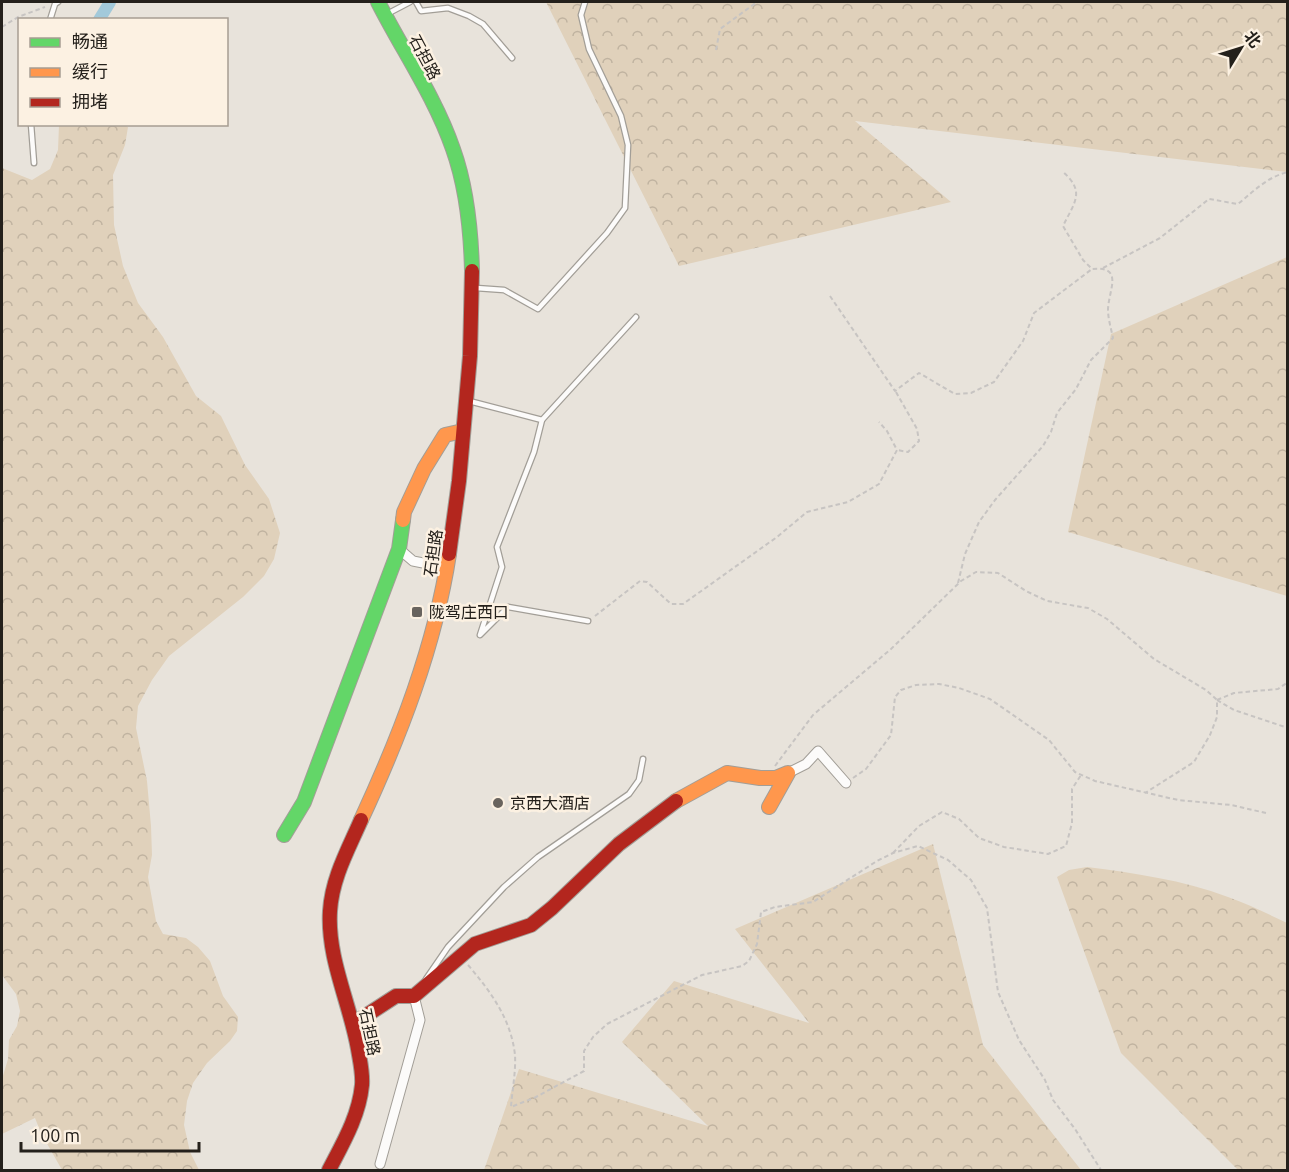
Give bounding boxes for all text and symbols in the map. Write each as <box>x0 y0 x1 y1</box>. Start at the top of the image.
legend <box>18 18 228 126</box>
north arrow <box>1211 18 1271 78</box>
text: 北 <box>1241 27 1265 51</box>
text: 畅通 <box>72 31 108 51</box>
street label: 石担路 <box>406 32 444 82</box>
text: 缓行 <box>72 61 108 81</box>
text: 拥堵 <box>72 91 108 111</box>
street label: 石担路 <box>421 528 445 578</box>
place label: 陇驾庄西口 <box>429 603 509 621</box>
marker: 陇驾庄西口 <box>410 605 424 619</box>
place label: 京西大酒店 <box>510 794 590 812</box>
marker: 京西大酒店 <box>491 796 505 810</box>
street label: 石担路 <box>356 1007 384 1057</box>
scale bar <box>21 1115 200 1153</box>
text: 100 m <box>30 1125 80 1145</box>

